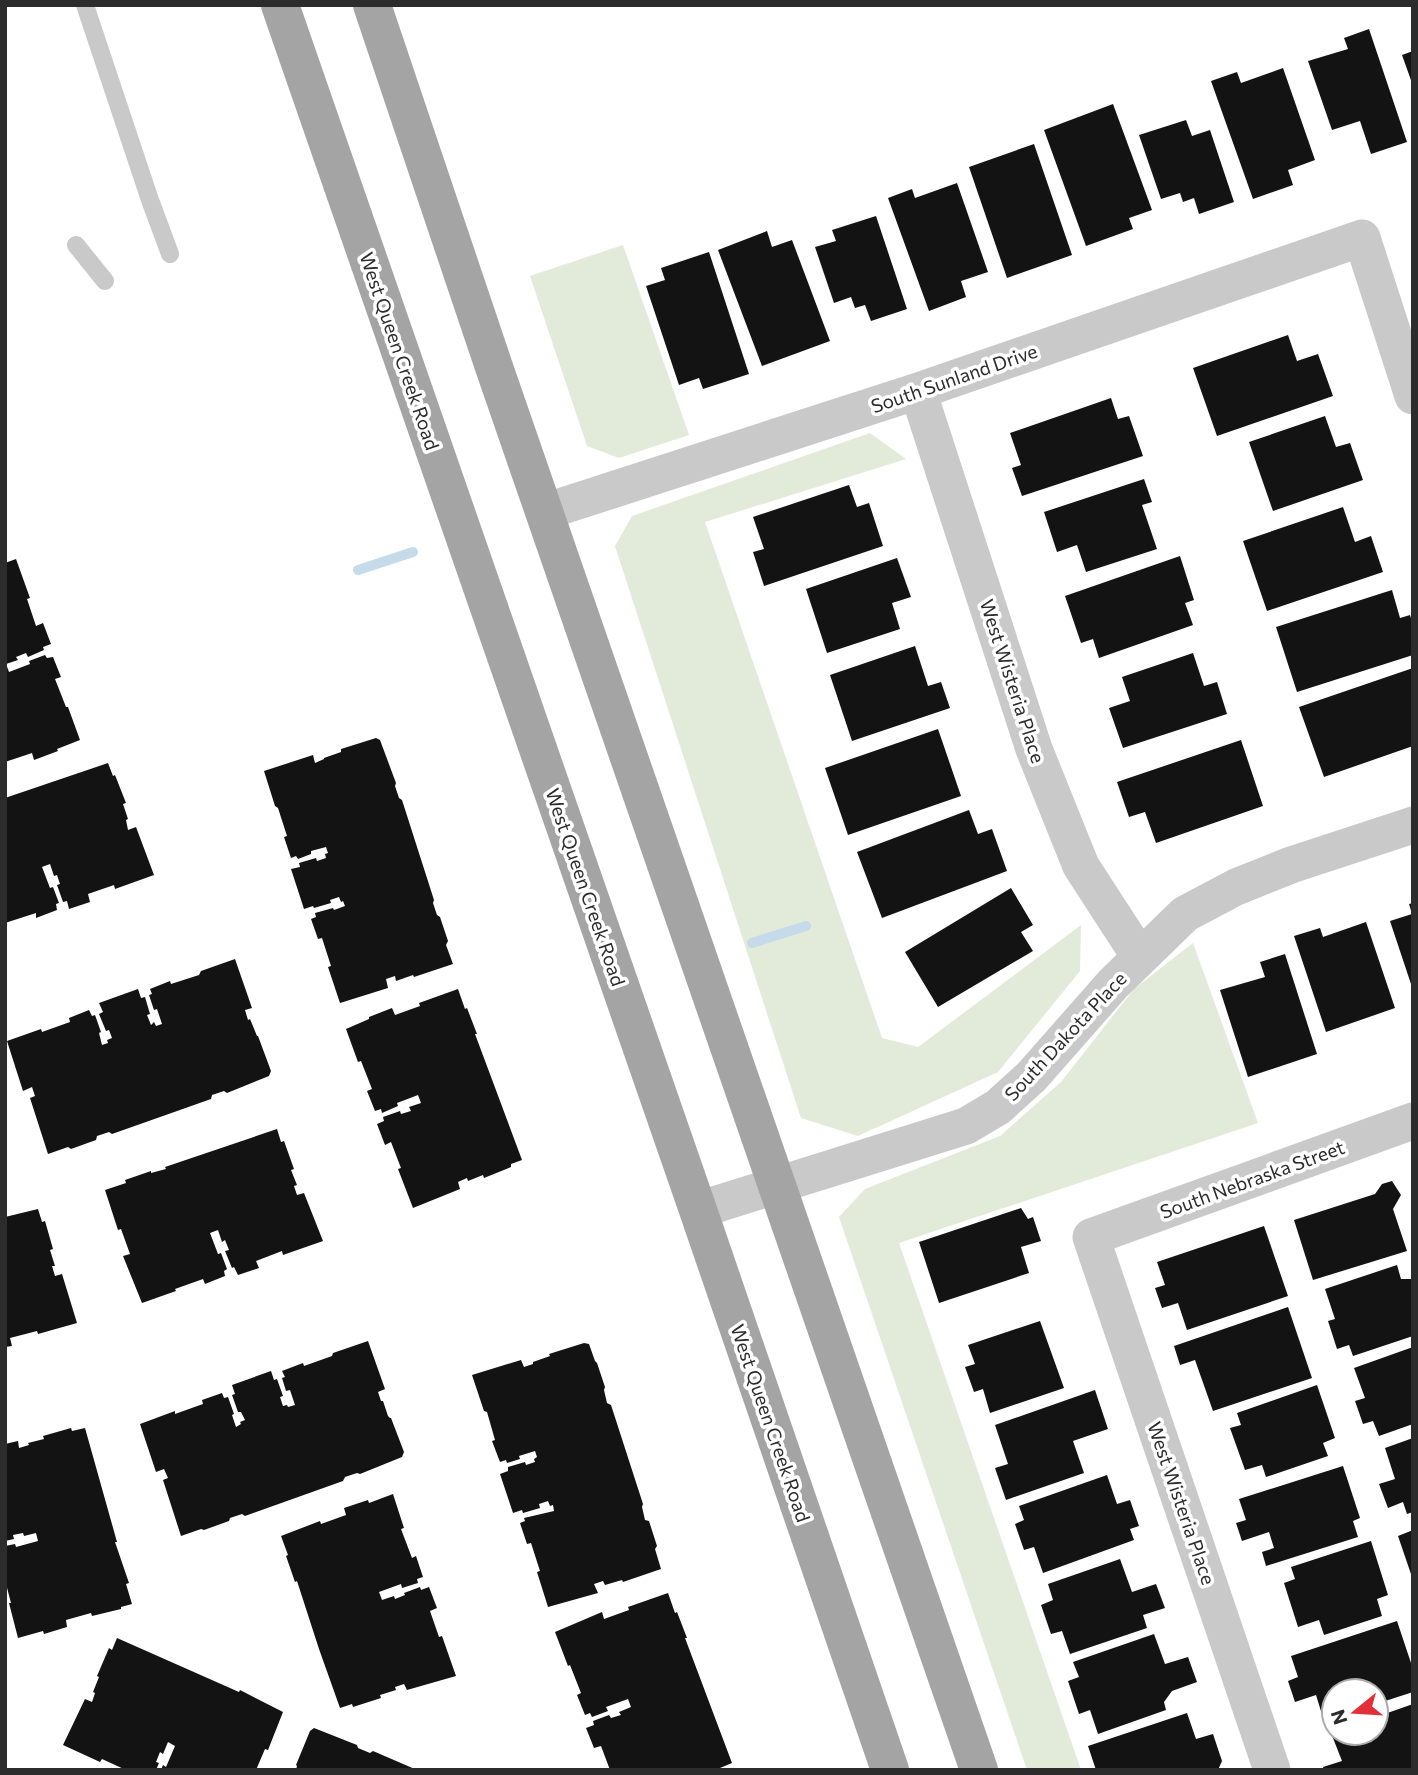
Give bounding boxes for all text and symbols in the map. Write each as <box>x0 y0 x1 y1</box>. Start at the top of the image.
street label: West Queen Creek Road <box>355 249 445 453</box>
street label: South Sunland Drive <box>868 339 1040 417</box>
street label: West Wisteria Place <box>976 596 1050 766</box>
street label: West Queen Creek Road <box>541 785 631 989</box>
street label: South Dakota Place <box>999 967 1131 1105</box>
street label: South Nebraska Street <box>1157 1135 1348 1223</box>
street label: West Queen Creek Road <box>726 1321 816 1525</box>
street label: West Wisteria Place <box>1143 1419 1221 1587</box>
north arrow <box>1320 1677 1390 1747</box>
text: N <box>1325 1707 1351 1728</box>

